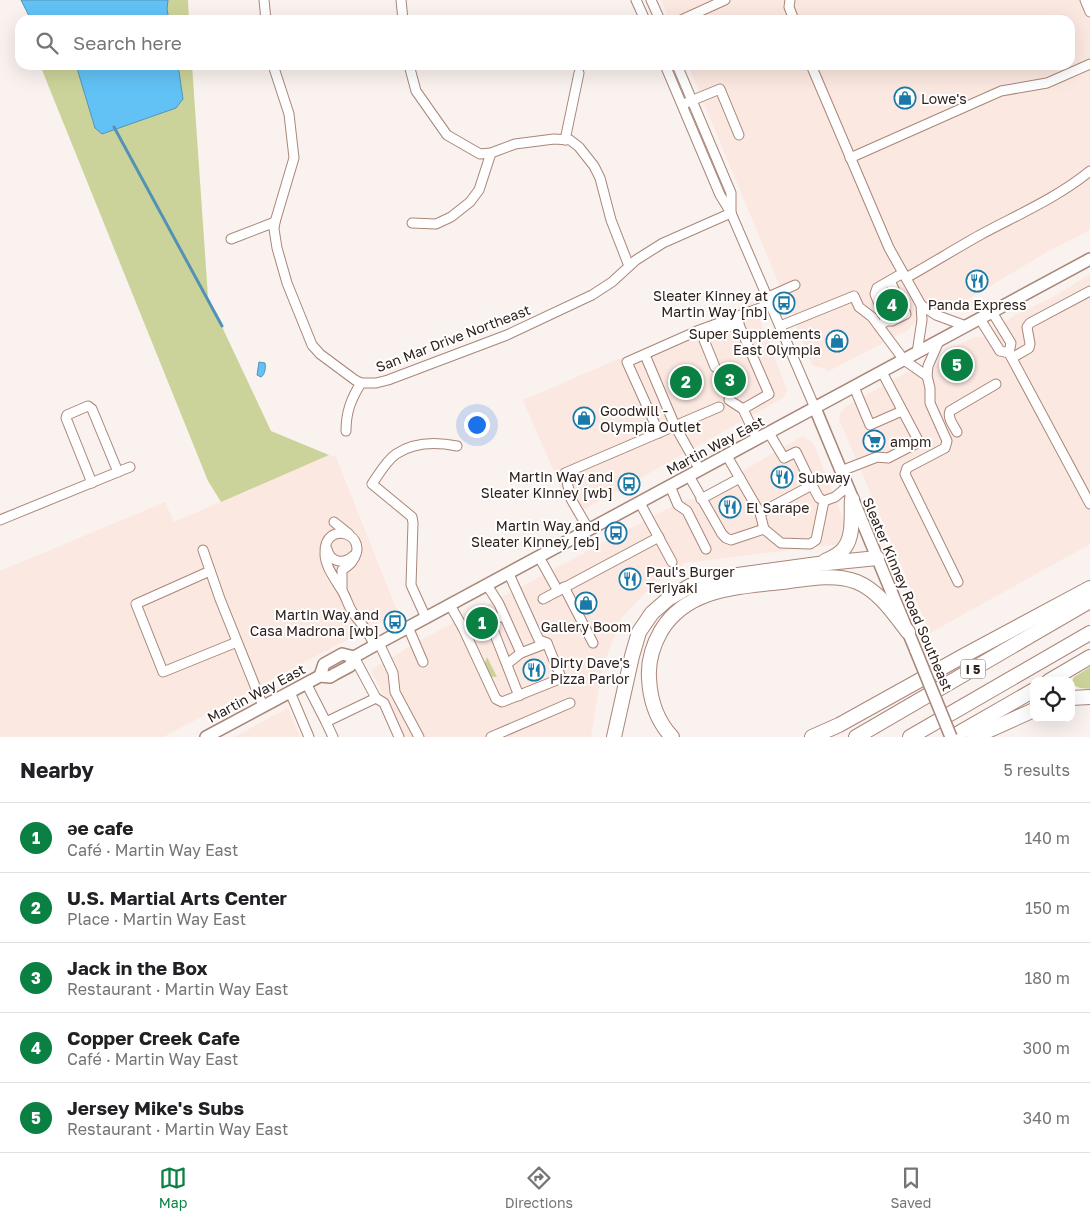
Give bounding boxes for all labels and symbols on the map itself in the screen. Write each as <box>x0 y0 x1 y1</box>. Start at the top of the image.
shop icon: Lowe's <box>893 86 917 110</box>
place label: Lowe's <box>921 90 967 107</box>
restaurant icon: Panda Express <box>965 269 989 293</box>
pin: 4 <box>876 286 908 324</box>
place label: Sleater Kinney at Martin Way [nb] <box>653 287 768 320</box>
bus stop icon: Sleater Kinney at Martin Way [nb] <box>772 291 796 315</box>
place label: Panda Express <box>928 296 1026 313</box>
street label: San Mar Drive Northeast <box>373 301 533 375</box>
place label: Super Supplements East Olympia <box>689 325 821 358</box>
shop icon: Super Supplements East Olympia <box>825 329 849 353</box>
pin: 5 <box>941 346 973 384</box>
pin: 3 <box>714 361 746 399</box>
pin: 2 <box>670 363 702 401</box>
place label: Goodwill - Olympia Outlet <box>600 402 701 435</box>
shop icon: Goodwill - Olympia Outlet <box>572 406 596 430</box>
your location <box>464 412 490 438</box>
street label: Martin Way East <box>663 412 767 478</box>
supermarket icon: ampm <box>862 429 886 453</box>
place label: ampm <box>890 433 931 450</box>
restaurant icon: Subway <box>770 465 794 489</box>
place label: Martin Way and Sleater Kinney [wb] <box>481 468 613 501</box>
place label: Subway <box>798 469 851 486</box>
bus stop icon: Martin Way and Sleater Kinney [wb] <box>617 472 641 496</box>
restaurant icon: El Sarape <box>718 495 742 519</box>
street label: Sleater Kinney Road Southeast <box>859 495 957 693</box>
place label: El Sarape <box>746 499 809 516</box>
place label: Martin Way and Sleater Kinney [eb] <box>471 517 600 550</box>
bus stop icon: Martin Way and Sleater Kinney [eb] <box>604 521 628 545</box>
place label: Paul's Burger Teriyaki <box>646 563 735 596</box>
restaurant icon: Paul's Burger Teriyaki <box>618 567 642 591</box>
shop icon: Gallery Boom <box>574 591 598 615</box>
pin: 1 <box>466 604 498 642</box>
place label: Martin Way and Casa Madrona [wb] <box>250 606 379 639</box>
bus stop icon: Martin Way and Casa Madrona [wb] <box>383 610 407 634</box>
place label: Gallery Boom <box>541 618 631 635</box>
place label: Dirty Dave's Pizza Parlor <box>550 654 630 687</box>
restaurant icon: Dirty Dave's Pizza Parlor <box>522 658 546 682</box>
street label: Martin Way East <box>204 660 308 726</box>
road number: I 5 <box>960 660 986 679</box>

